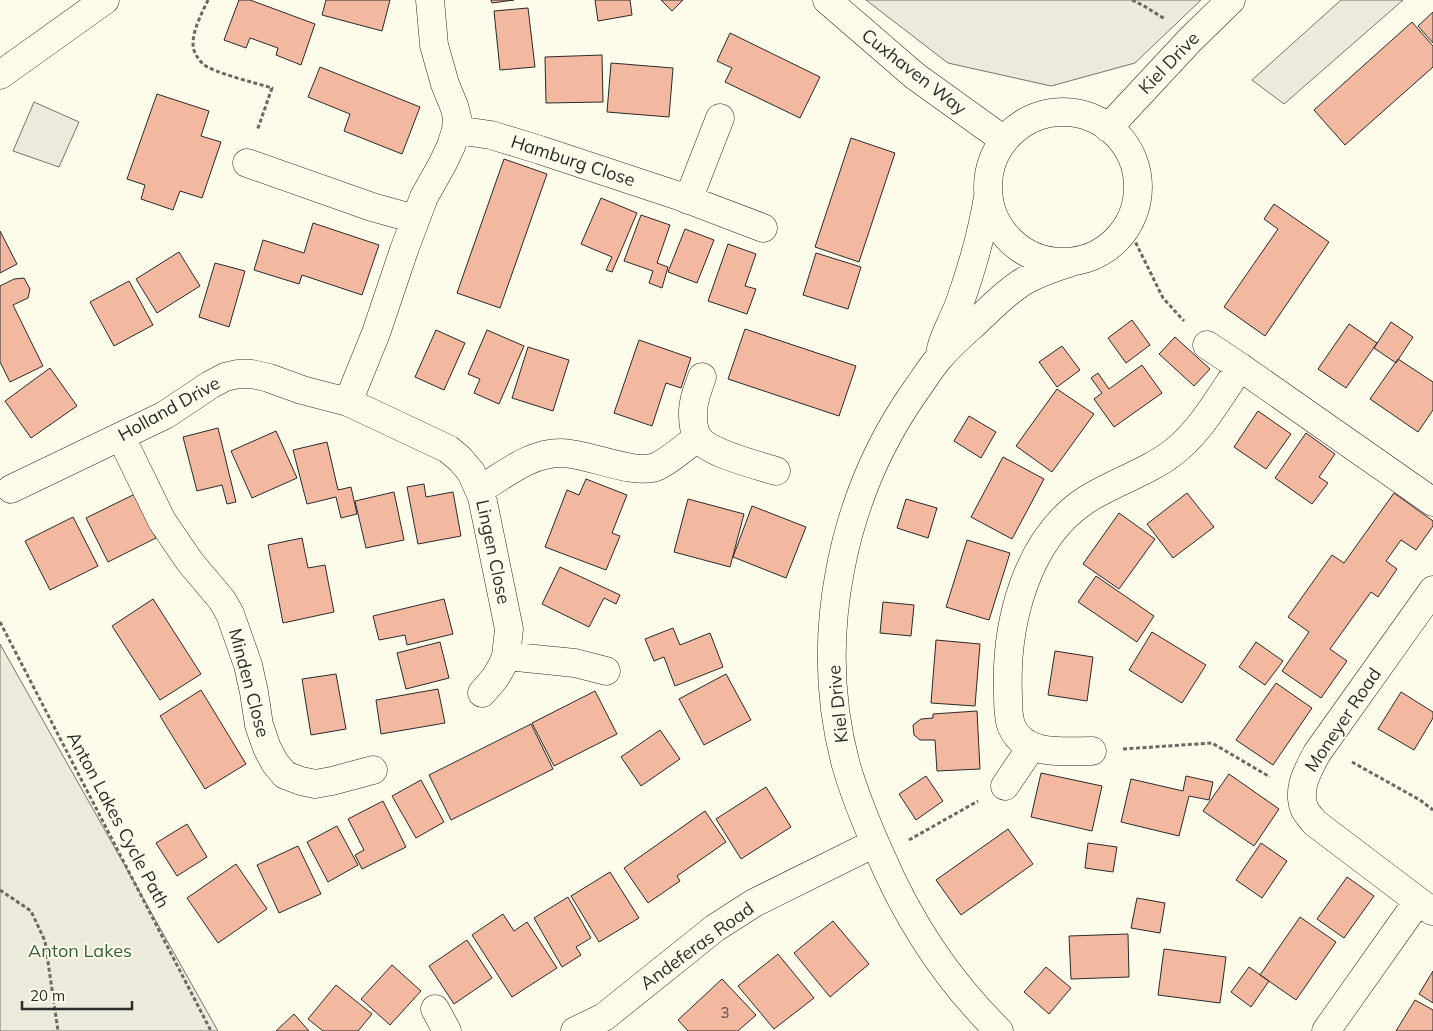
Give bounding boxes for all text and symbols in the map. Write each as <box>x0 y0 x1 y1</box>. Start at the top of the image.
street label: Cuxhaven Way <box>857 23 972 120</box>
street label: Kiel Drive <box>1133 27 1204 99</box>
street label: Hamburg Close <box>508 130 638 191</box>
street label: Holland Drive <box>114 371 224 446</box>
street label: Lingen Close <box>471 498 516 606</box>
street label: Minden Close <box>224 626 275 740</box>
street label: Moneyer Road <box>1299 663 1386 776</box>
street label: Kiel Drive <box>822 664 853 744</box>
street label: Anton Lakes Cycle Path <box>62 728 175 912</box>
street label: Andeferas Road <box>635 897 758 995</box>
park label: Anton Lakes <box>28 939 132 962</box>
scale bar <box>22 978 132 1010</box>
text: 20 m <box>30 986 65 1005</box>
house number: 3 <box>720 1003 730 1022</box>

